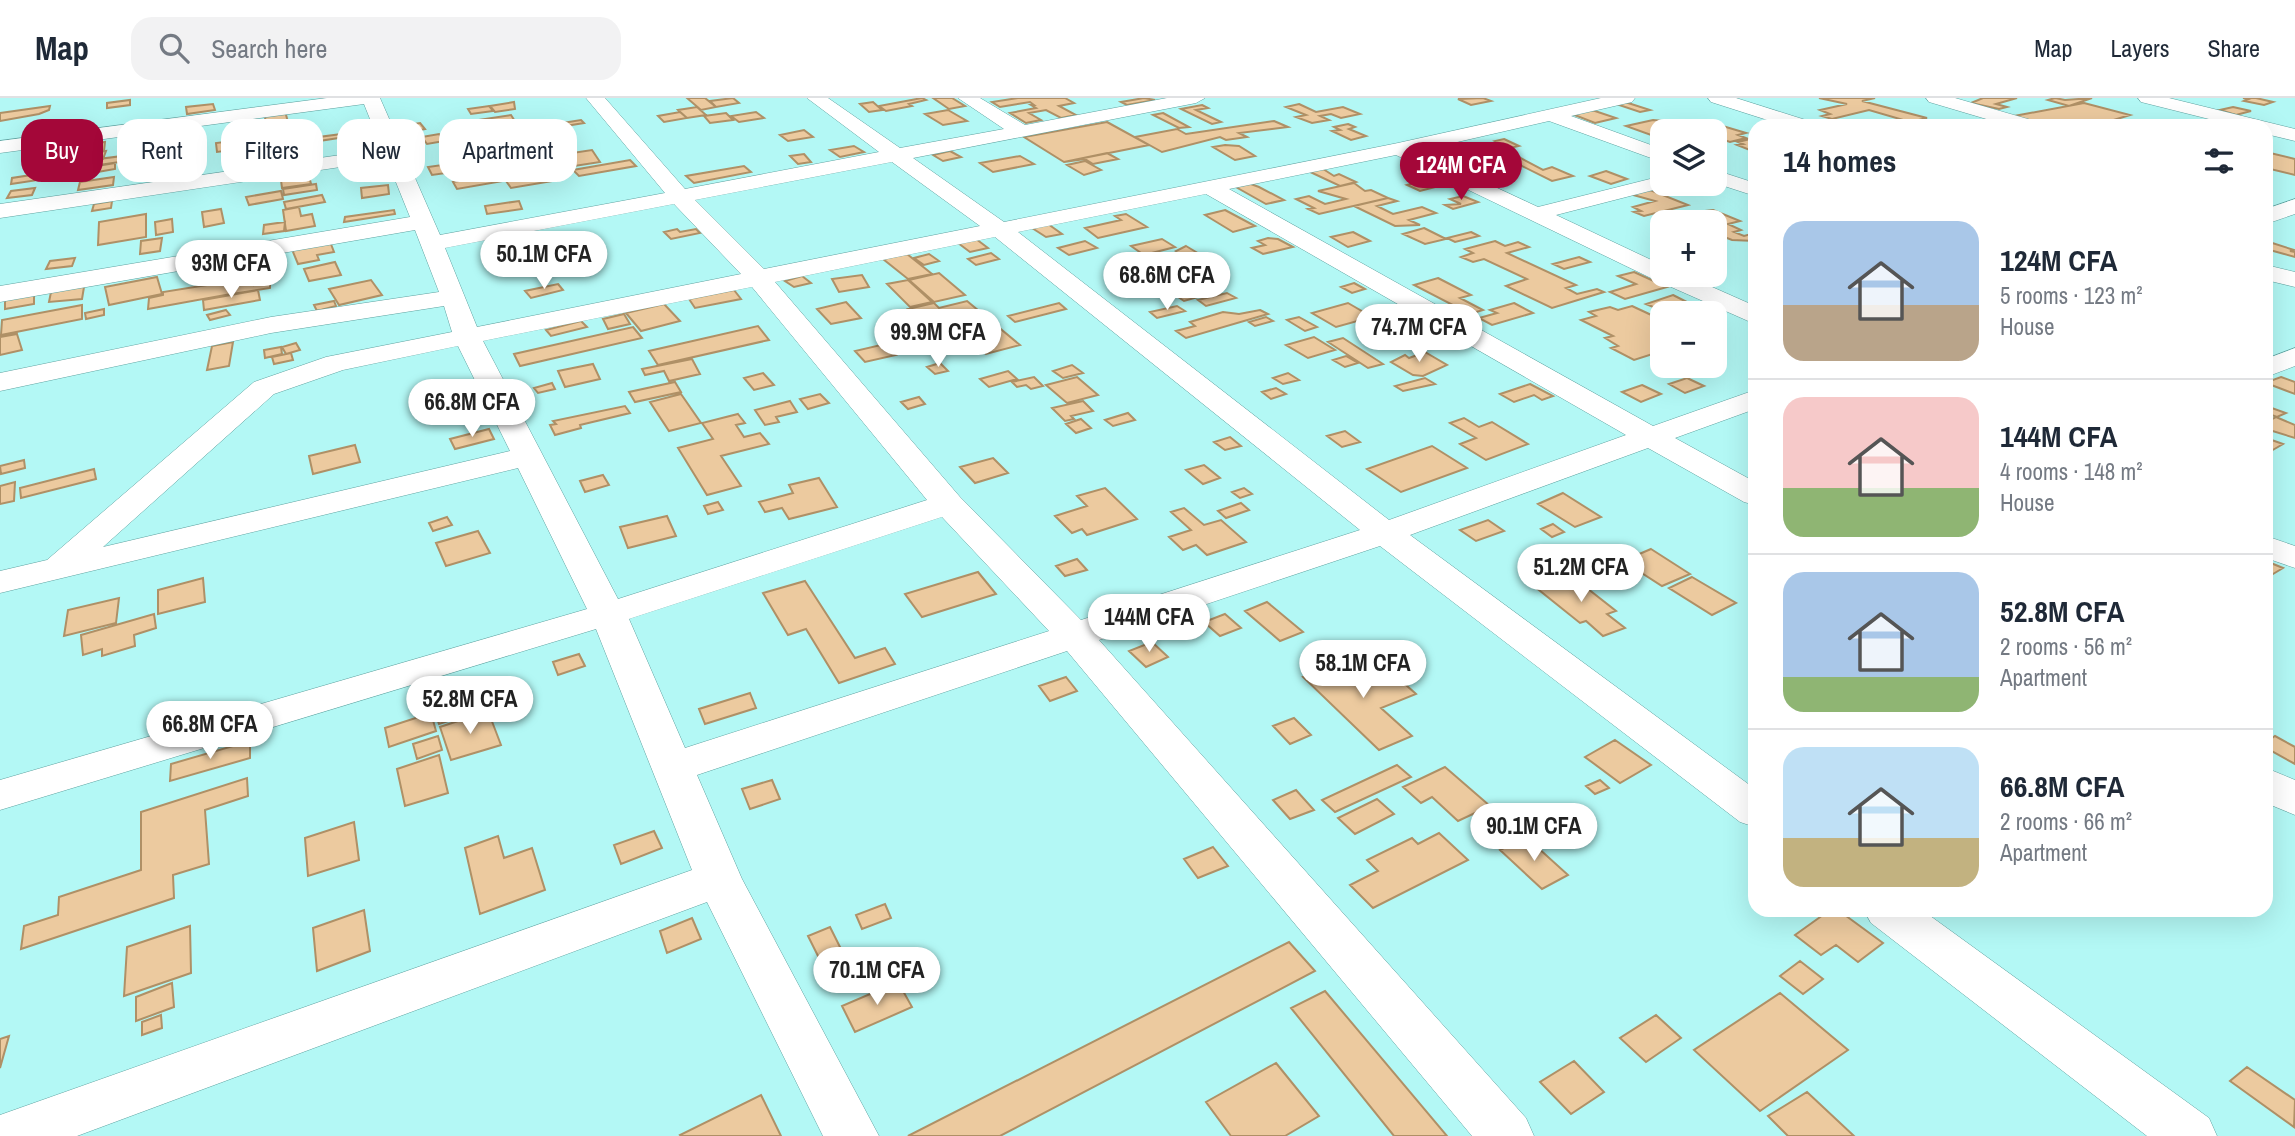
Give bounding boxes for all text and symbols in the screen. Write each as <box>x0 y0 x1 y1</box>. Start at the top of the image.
search box <box>131 17 621 80</box>
text: Map <box>35 26 89 70</box>
icon: search <box>155 29 193 67</box>
text: Search here <box>211 31 327 66</box>
text: Map <box>2034 32 2072 64</box>
text: Layers <box>2110 32 2169 64</box>
text: Share <box>2207 32 2260 64</box>
chip: Buy <box>21 119 103 182</box>
chip: Rent <box>117 119 207 182</box>
chip: Filters <box>221 119 323 182</box>
chip: New <box>337 119 425 182</box>
chip: Apartment <box>439 119 577 182</box>
map controls <box>1650 119 1727 378</box>
button: layers <box>1650 119 1727 196</box>
text: 14 homes <box>1783 141 1897 181</box>
pin: 124M CFA <box>1389 142 1533 202</box>
icon: filters <box>2200 142 2238 180</box>
text: 124M CFA <box>1416 149 1506 180</box>
button: + <box>1650 210 1727 287</box>
pin: 50.1M CFA <box>464 232 624 291</box>
text: 50.1M CFA <box>496 238 592 269</box>
pin: 93M CFA <box>166 240 296 300</box>
text: 124M CFA <box>2000 240 2118 280</box>
text: 93M CFA <box>191 247 271 278</box>
icon: home <box>1839 249 1923 333</box>
pin: 68.6M CFA <box>1087 252 1247 312</box>
text: 68.6M CFA <box>1119 259 1215 290</box>
text: 5 rooms · 123 m² <box>2000 280 2143 311</box>
button: − <box>1650 301 1727 378</box>
pin: 74.7M CFA <box>1339 304 1499 364</box>
pin: 99.9M CFA <box>858 310 1018 369</box>
text: 74.7M CFA <box>1371 311 1467 342</box>
text: House <box>2000 311 2055 342</box>
text: 99.9M CFA <box>890 316 986 347</box>
pin: 66.8M CFA <box>392 380 552 439</box>
text: 66.8M CFA <box>424 386 520 417</box>
text: 144M CFA <box>2000 416 2118 456</box>
icon: home <box>1839 425 1923 509</box>
text: 4 rooms · 148 m² <box>2000 456 2143 487</box>
text: House <box>2000 487 2055 518</box>
pin: 51.2M CFA <box>1501 545 1661 604</box>
text: 51.2M CFA <box>1533 551 1629 582</box>
text: 52.8M CFA <box>2000 591 2124 631</box>
pin: 144M CFA <box>1077 594 1221 654</box>
icon: home <box>1839 600 1923 684</box>
text: 144M CFA <box>1104 601 1194 632</box>
text: 2 rooms · 56 m² <box>2000 631 2132 662</box>
pin: 58.1M CFA <box>1283 640 1443 700</box>
text: 58.1M CFA <box>1315 647 1411 678</box>
text: Apartment <box>2000 662 2087 693</box>
pin: 52.8M CFA <box>390 676 550 736</box>
text: 52.8M CFA <box>422 683 518 714</box>
pin: 66.8M CFA <box>130 702 290 761</box>
text: 66.8M CFA <box>162 708 258 739</box>
text: 66.8M CFA <box>2000 766 2124 806</box>
icon: home <box>1839 775 1923 859</box>
pin: 90.1M CFA <box>1454 804 1614 863</box>
text: 2 rooms · 66 m² <box>2000 806 2132 837</box>
text: 90.1M CFA <box>1486 810 1582 841</box>
text: Apartment <box>2000 837 2087 868</box>
pin: 70.1M CFA <box>797 948 957 1007</box>
text: 70.1M CFA <box>829 954 925 985</box>

